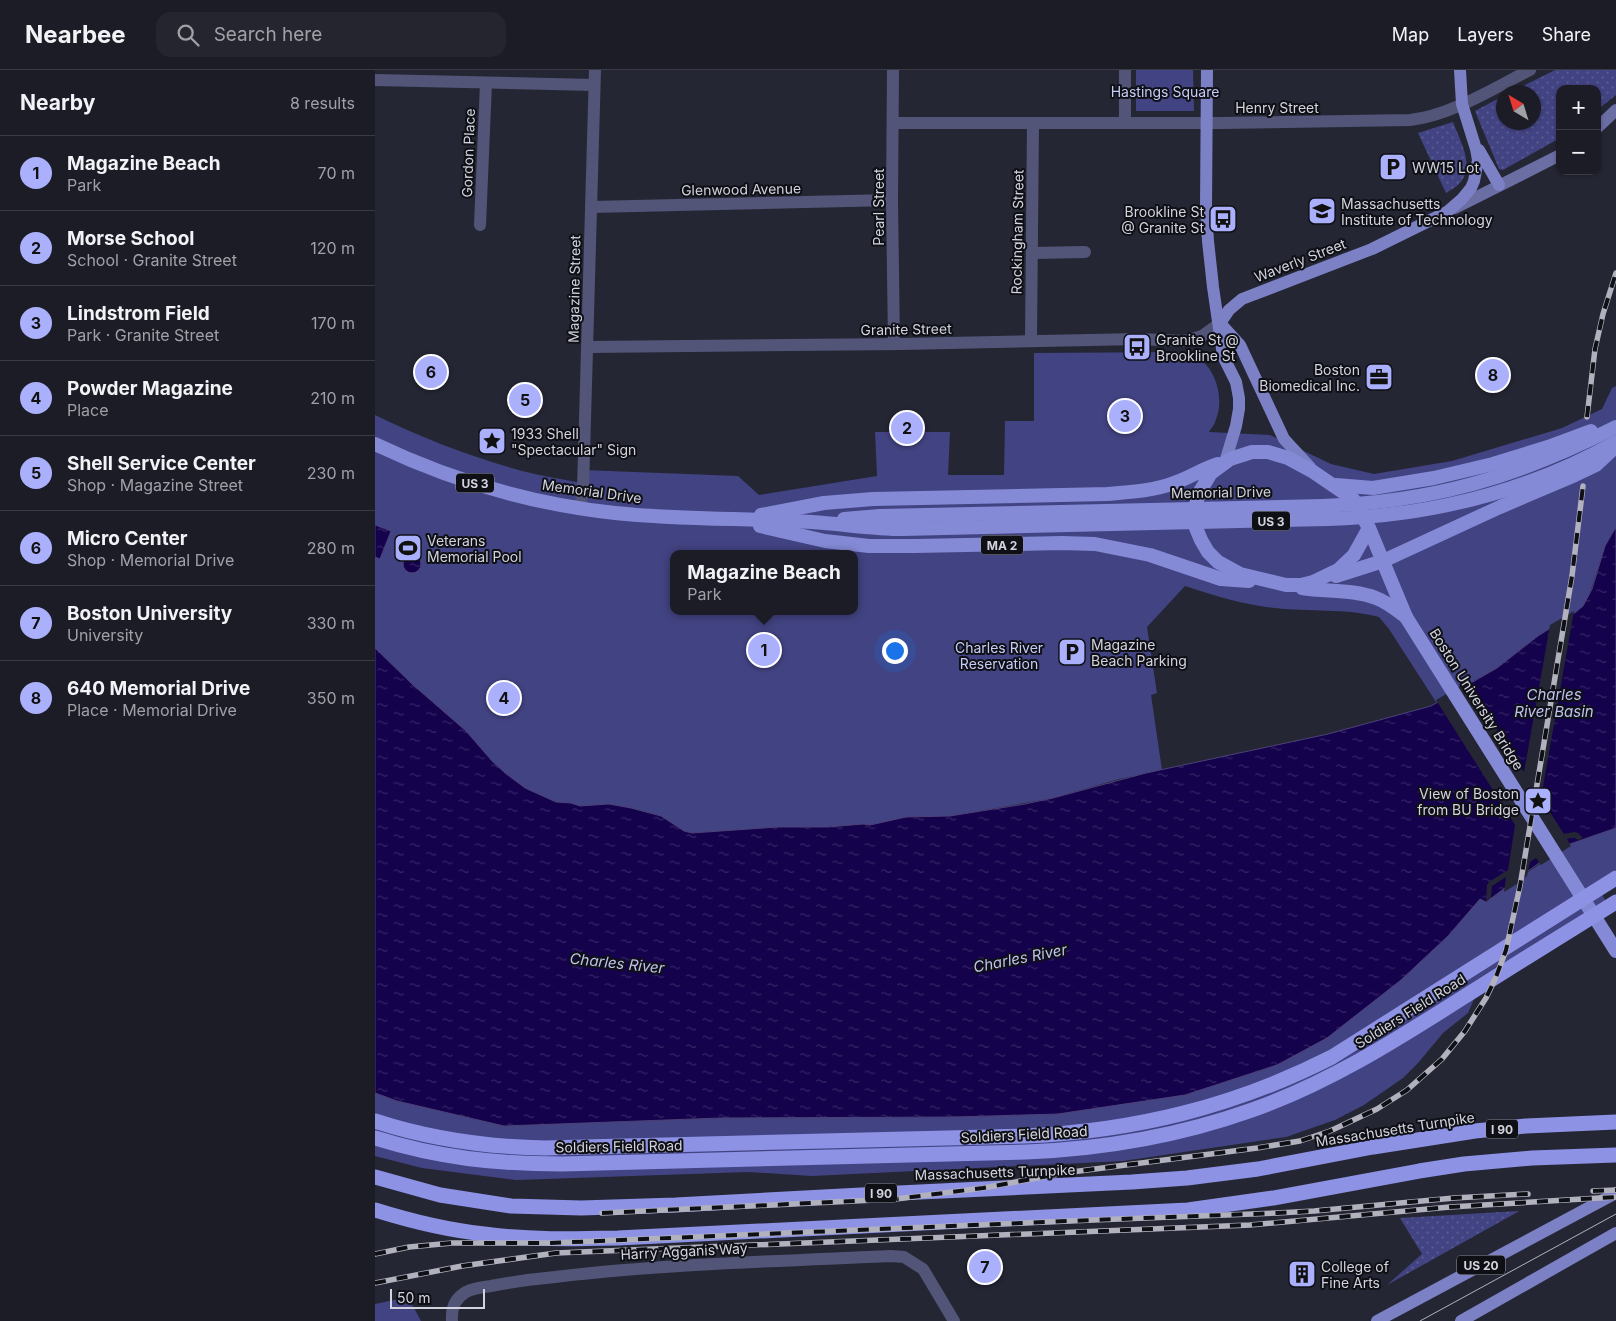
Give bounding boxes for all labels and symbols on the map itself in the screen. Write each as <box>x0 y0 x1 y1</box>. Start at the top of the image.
park label: Hastings Square <box>1111 83 1219 100</box>
north arrow <box>1496 85 1541 130</box>
street label: Henry Street <box>1235 99 1319 116</box>
street label: Gordon Place <box>458 108 478 198</box>
parking icon: WW15 Lot <box>1378 152 1408 182</box>
place label: WW15 Lot <box>1412 159 1479 176</box>
street label: Pearl Street <box>870 168 887 246</box>
street label: Rockingham Street <box>1007 169 1027 295</box>
street label: Glenwood Avenue <box>681 179 801 199</box>
place label: Massachusetts Institute of Technology <box>1341 195 1493 228</box>
school or university icon: Massachusetts Institute of Technology <box>1307 196 1337 226</box>
place label: Brookline St @ Granite St <box>1121 203 1204 236</box>
bus stop icon: Brookline St @ Granite St <box>1208 204 1238 234</box>
street label: Magazine Street <box>565 234 583 343</box>
street label: Waverly Street <box>1252 235 1349 285</box>
street label: Granite Street <box>860 320 952 338</box>
place label: Granite St @ Brookline St <box>1156 331 1239 364</box>
bus stop icon: Granite St @ Brookline St <box>1122 332 1152 362</box>
pin: 6 <box>415 353 447 391</box>
pin: 8 <box>1477 356 1509 394</box>
place label: Boston Biomedical Inc. <box>1259 361 1360 394</box>
office icon: Boston Biomedical Inc. <box>1364 362 1394 392</box>
pin: 5 <box>509 381 541 419</box>
pin: 3 <box>1109 397 1141 435</box>
pin: 2 <box>891 409 923 447</box>
place label: 1933 Shell "Spectacular" Sign <box>511 425 636 458</box>
place icon: 1933 Shell "Spectacular" Sign <box>477 426 507 456</box>
road number: US 3 <box>456 473 494 492</box>
street label: Memorial Drive <box>541 476 643 506</box>
street label: Memorial Drive <box>1171 483 1271 501</box>
road number: US 3 <box>1252 512 1290 531</box>
place label: Veterans Memorial Pool <box>427 532 522 565</box>
sports icon: Veterans Memorial Pool <box>393 533 423 563</box>
road number: MA 2 <box>981 536 1023 554</box>
street label: Boston University Bridge <box>1426 625 1528 773</box>
pin: 1 <box>748 631 780 669</box>
place label: Magazine Beach Parking <box>1091 636 1187 669</box>
parking icon: Magazine Beach Parking <box>1057 637 1087 667</box>
your location <box>882 638 908 664</box>
park label: Charles River Reservation <box>955 639 1043 672</box>
pin: 4 <box>488 679 520 717</box>
water label: Charles River Basin <box>1514 685 1594 721</box>
place label: View of Boston from BU Bridge <box>1417 785 1519 818</box>
place icon: View of Boston from BU Bridge <box>1523 786 1553 816</box>
water label: Charles River <box>972 940 1069 976</box>
water label: Charles River <box>569 949 666 977</box>
street label: Soldiers Field Road <box>1352 970 1468 1052</box>
street label: Massachusetts Turnpike <box>1314 1108 1476 1150</box>
road number: I 90 <box>1486 1120 1518 1138</box>
street label: Soldiers Field Road <box>960 1122 1088 1146</box>
street label: Soldiers Field Road <box>555 1136 683 1156</box>
street label: Massachusetts Turnpike <box>914 1161 1076 1183</box>
road number: I 90 <box>865 1184 897 1202</box>
street label: Harry Agganis Way <box>620 1239 748 1263</box>
pin: 7 <box>969 1248 1001 1286</box>
road number: US 20 <box>1457 1256 1505 1274</box>
place label: College of Fine Arts <box>1321 1258 1389 1291</box>
building icon: College of Fine Arts <box>1287 1259 1317 1289</box>
scale bar <box>390 1286 485 1309</box>

